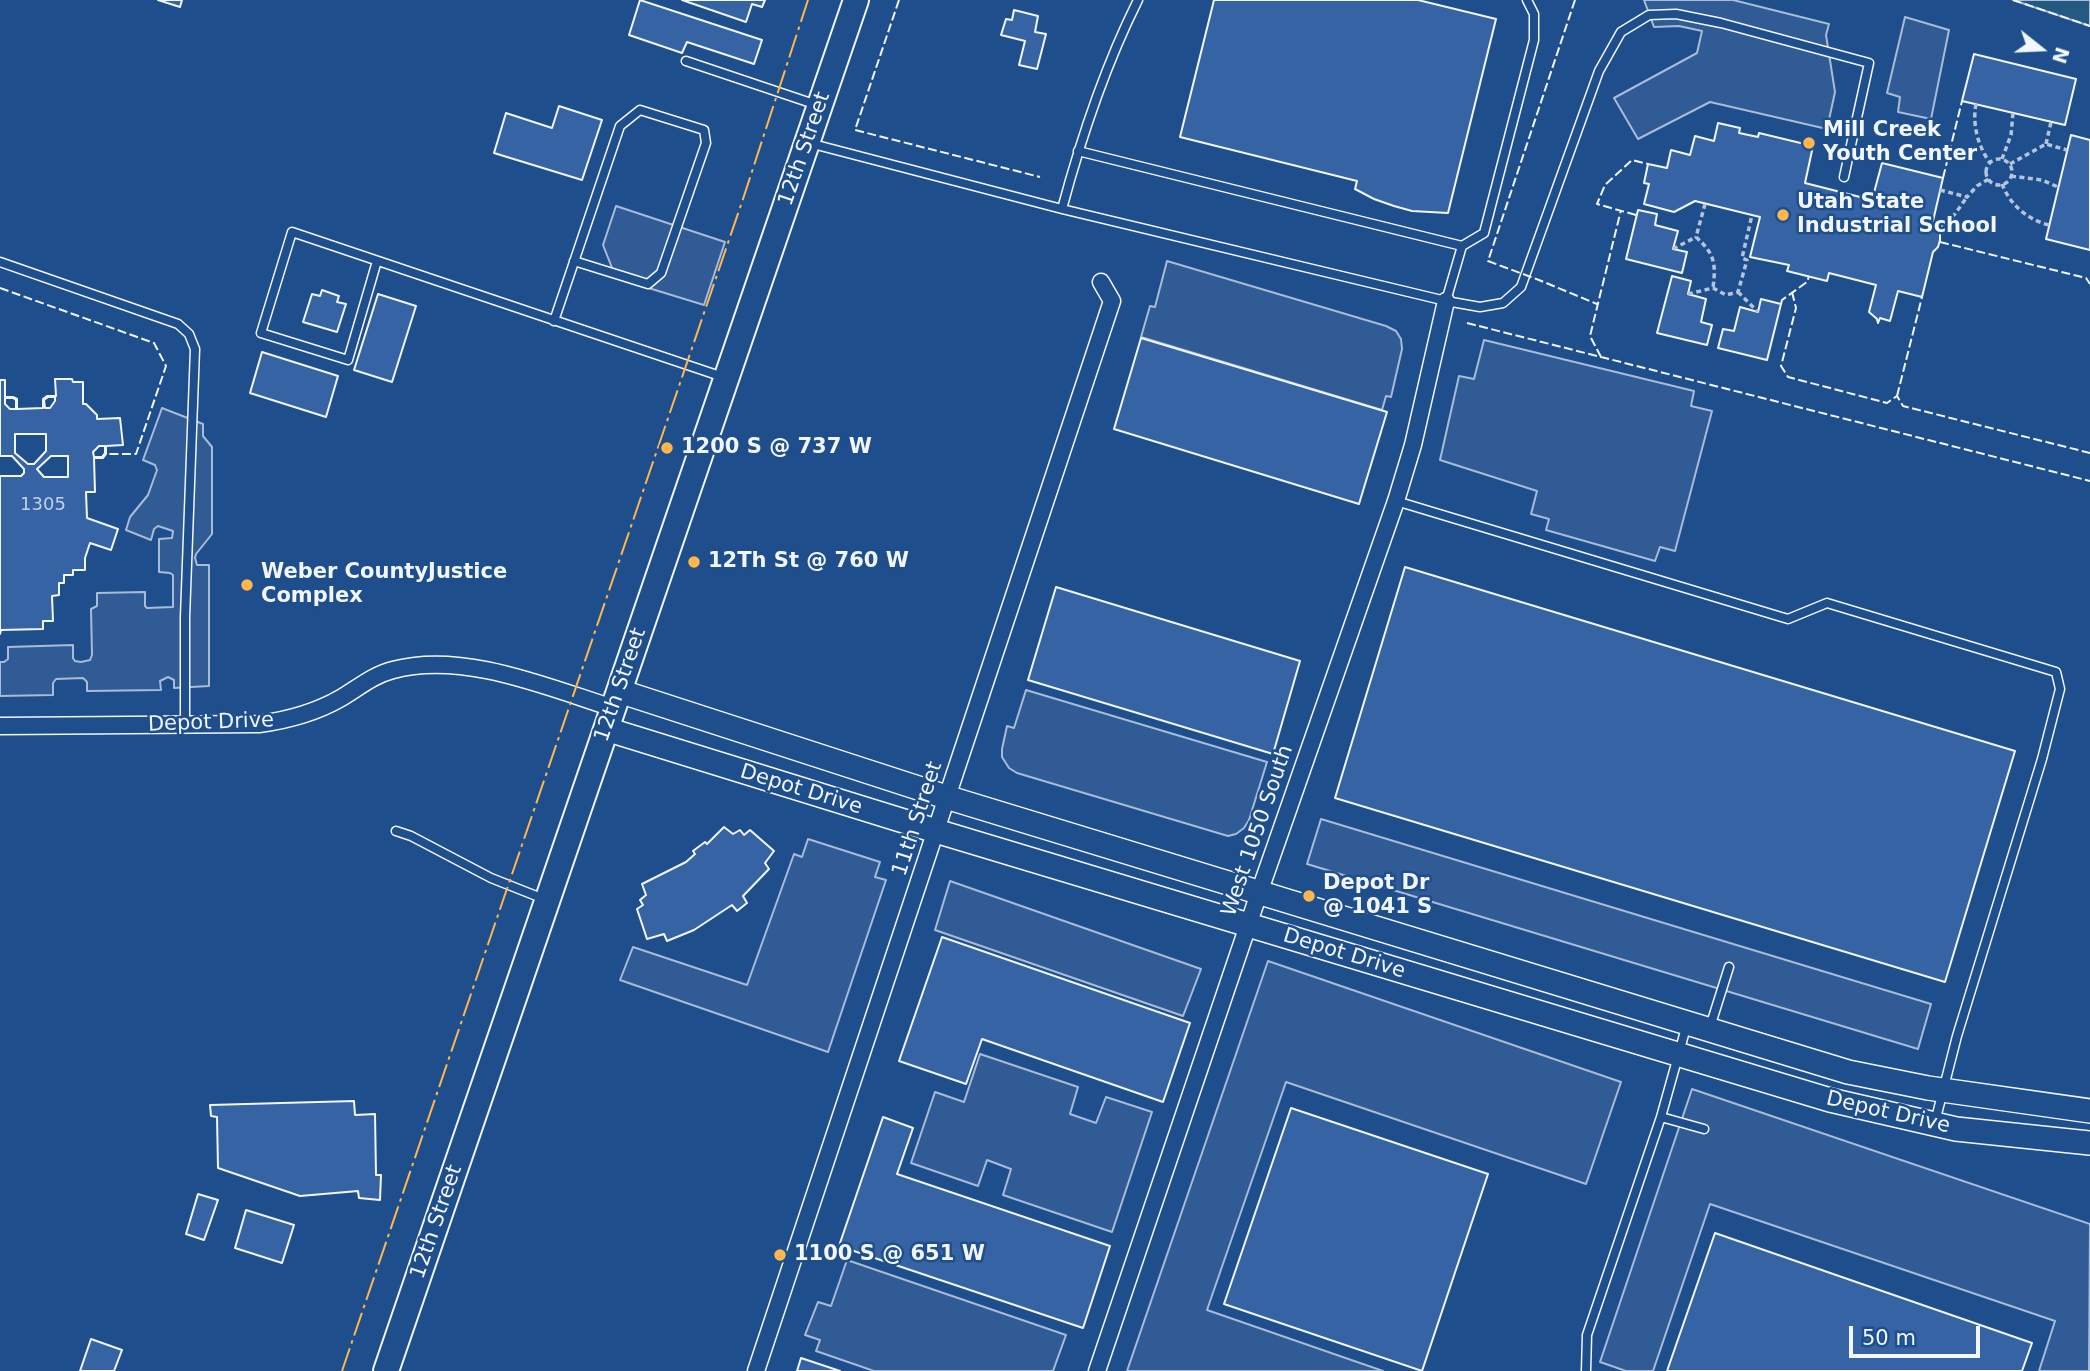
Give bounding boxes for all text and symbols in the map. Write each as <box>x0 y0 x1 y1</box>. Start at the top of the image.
north arrow <box>2006 14 2076 84</box>
text: N <box>2048 45 2074 66</box>
street label: 12th Street <box>774 89 836 209</box>
place label: Mill Creek Youth Center <box>1823 118 1977 168</box>
marker: Mill Creek Youth Center <box>1801 135 1817 151</box>
place label: Utah State Industrial School <box>1797 190 1997 240</box>
marker: Utah State Industrial School <box>1775 207 1791 223</box>
place label: 1200 S @ 737 W <box>681 435 872 461</box>
marker: 1200 S @ 737 W <box>659 440 675 456</box>
house number: 1305 <box>20 494 66 516</box>
place label: 12Th St @ 760 W <box>708 549 909 575</box>
marker: 12Th St @ 760 W <box>686 554 702 570</box>
place label: Weber CountyJustice Complex <box>261 560 507 610</box>
marker: Weber CountyJustice Complex <box>239 577 255 593</box>
street label: 12th Street <box>590 625 652 745</box>
street label: Depot Drive <box>148 708 274 738</box>
street label: West 1050 South <box>1217 742 1299 920</box>
street label: 11th Street <box>888 759 948 879</box>
street label: Depot Drive <box>737 760 865 820</box>
place label: Depot Dr @ 1041 S <box>1323 871 1432 921</box>
marker: Depot Dr @ 1041 S <box>1301 888 1317 904</box>
street label: Depot Drive <box>1280 924 1408 984</box>
street label: Depot Drive <box>1824 1087 1952 1139</box>
street label: 12th Street <box>406 1162 468 1282</box>
place label: 1100 S @ 651 W <box>794 1242 985 1268</box>
marker: 1100 S @ 651 W <box>772 1247 788 1263</box>
scale bar <box>1852 1312 1983 1356</box>
text: 50 m <box>1862 1326 1916 1350</box>

